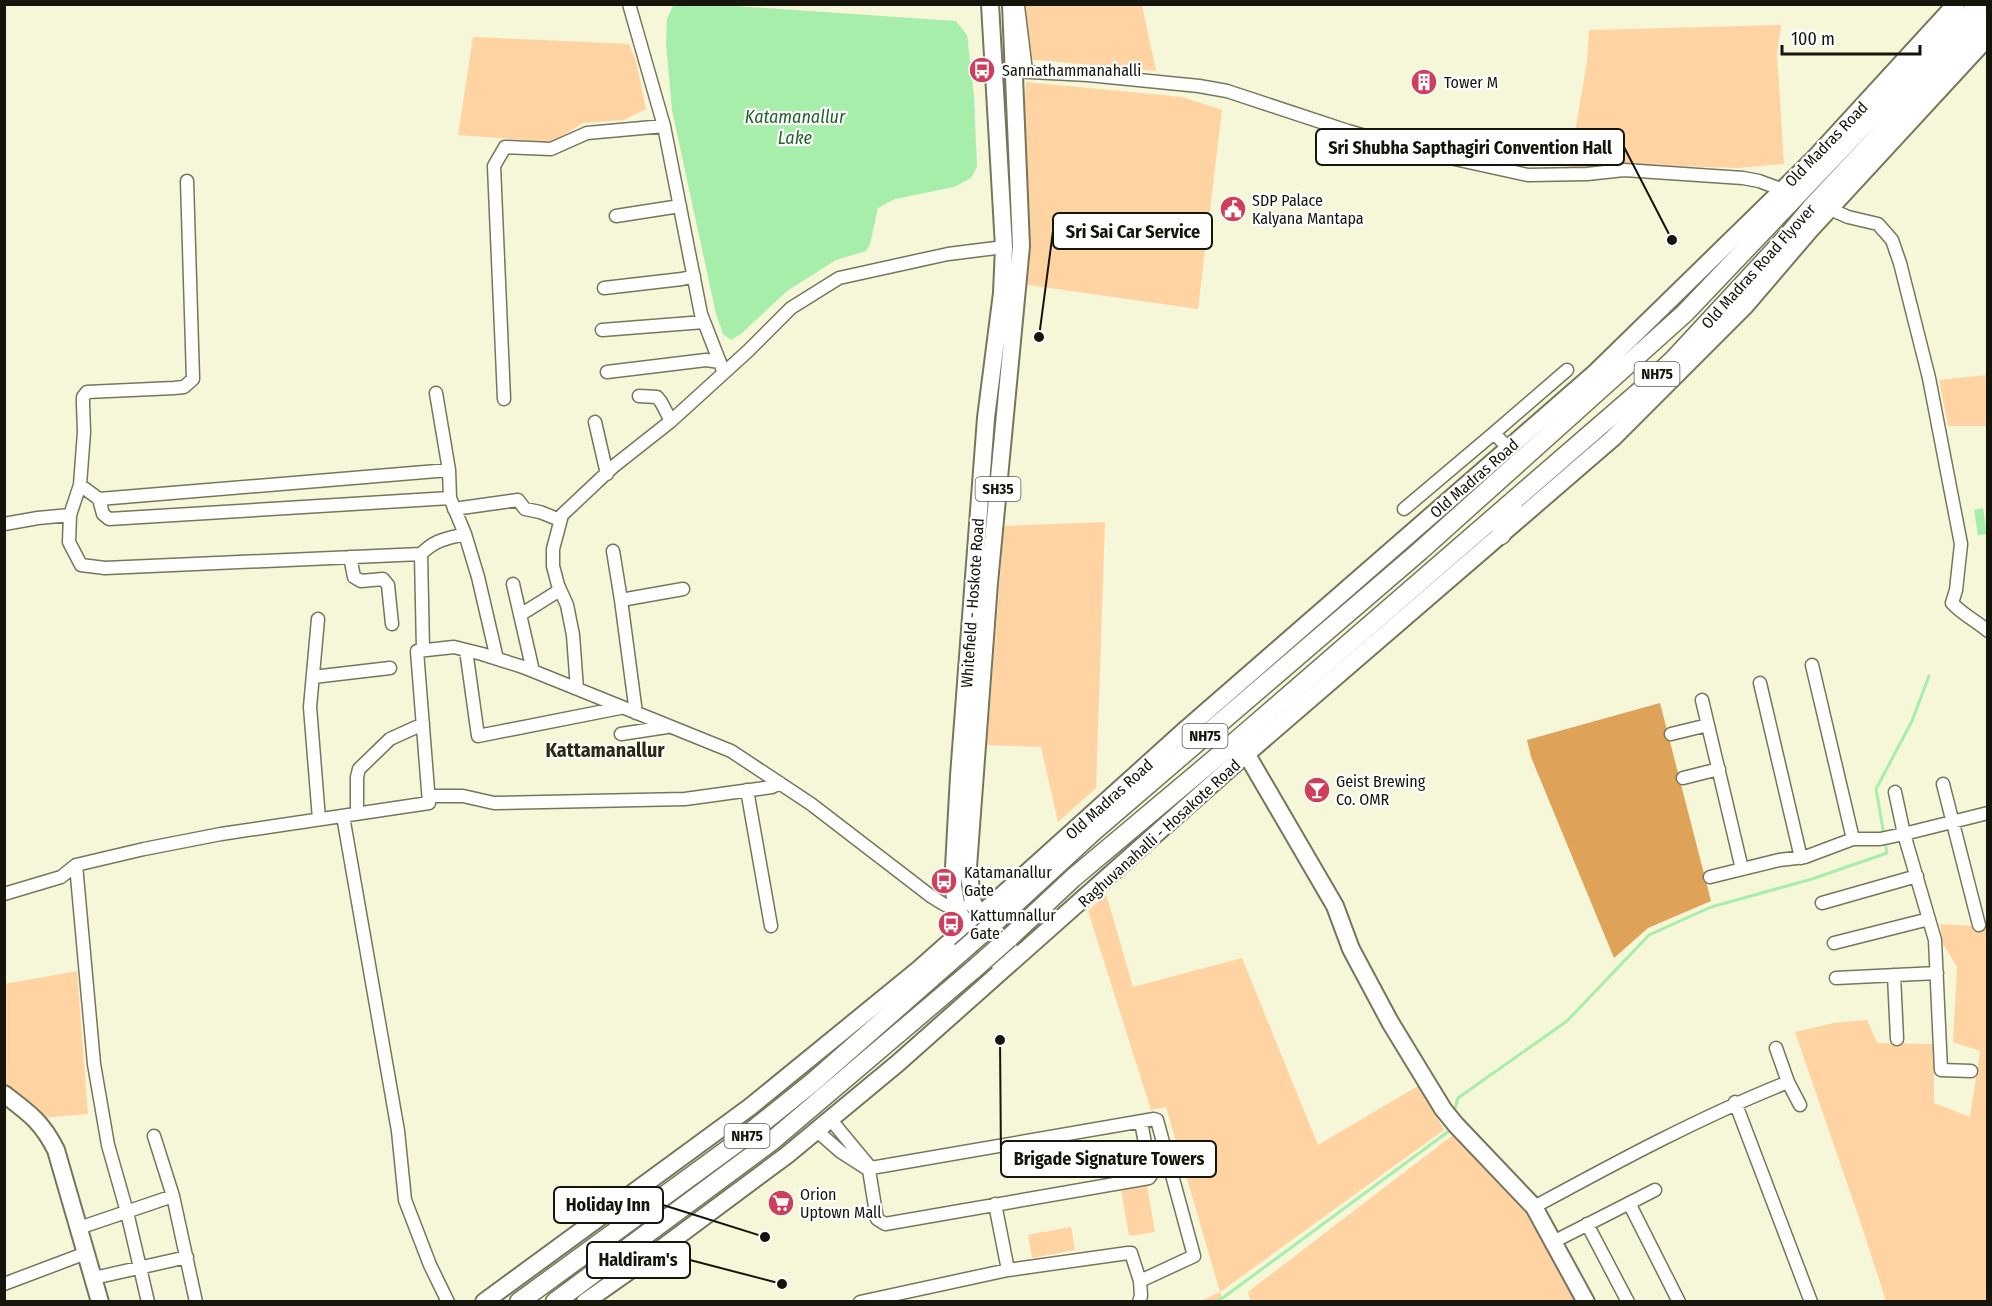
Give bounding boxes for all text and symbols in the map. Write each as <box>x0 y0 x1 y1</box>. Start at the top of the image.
scale bar <box>1782 18 1920 56</box>
text: 100 m <box>1791 28 1835 50</box>
bus stop icon: Sannathammanahalli <box>967 55 997 85</box>
place label: Sannathammanahalli <box>1002 61 1141 80</box>
building icon: Tower M <box>1409 67 1439 97</box>
place label: Tower M <box>1444 73 1498 92</box>
street label: Old Madras Road <box>1781 98 1872 191</box>
water label: Katamanallur Lake <box>745 106 846 149</box>
callout: Sri Shubha Sapthagiri Convention Hall <box>1316 129 1624 165</box>
text: Sri Shubha Sapthagiri Convention Hall <box>1328 137 1612 159</box>
place label: SDP Palace Kalyana Mantapa <box>1252 191 1364 228</box>
public building icon: SDP Palace Kalyana Mantapa <box>1218 194 1248 224</box>
street label: Old Madras Road Flyover <box>1697 200 1820 333</box>
callout: Sri Sai Car Service <box>1053 213 1212 249</box>
text: Sri Sai Car Service <box>1066 221 1200 243</box>
road number: NH75 <box>1634 362 1680 386</box>
street label: Old Madras Road <box>1426 435 1522 522</box>
road number: SH35 <box>976 477 1020 501</box>
street label: Whitefield - Hoskote Road <box>957 517 988 689</box>
road number: NH75 <box>1182 724 1228 748</box>
district label: Kattamanallur <box>545 738 665 762</box>
street label: Old Madras Road <box>1062 755 1157 844</box>
street label: Raghuvanahalli - Hosakote Road <box>1074 755 1244 911</box>
place label: Geist Brewing Co. OMR <box>1336 772 1426 809</box>
bar icon: Geist Brewing Co. OMR <box>1302 775 1332 805</box>
place label: Katamanallur Gate <box>964 863 1052 900</box>
bus stop icon: Katamanallur Gate <box>929 866 959 896</box>
place label: Kattumnallur Gate <box>970 906 1056 943</box>
bus stop icon: Kattumnallur Gate <box>936 909 966 939</box>
road number: NH75 <box>724 1124 770 1148</box>
callout: Brigade Signature Towers <box>1001 1141 1216 1177</box>
text: Brigade Signature Towers <box>1014 1148 1204 1170</box>
place label: Orion Uptown Mall <box>800 1185 882 1222</box>
callout: Holiday Inn <box>554 1187 663 1223</box>
supermarket icon: Orion Uptown Mall <box>766 1188 796 1218</box>
text: Holiday Inn <box>566 1194 650 1216</box>
callout: Haldiram's <box>587 1242 690 1278</box>
text: Haldiram's <box>598 1249 678 1271</box>

